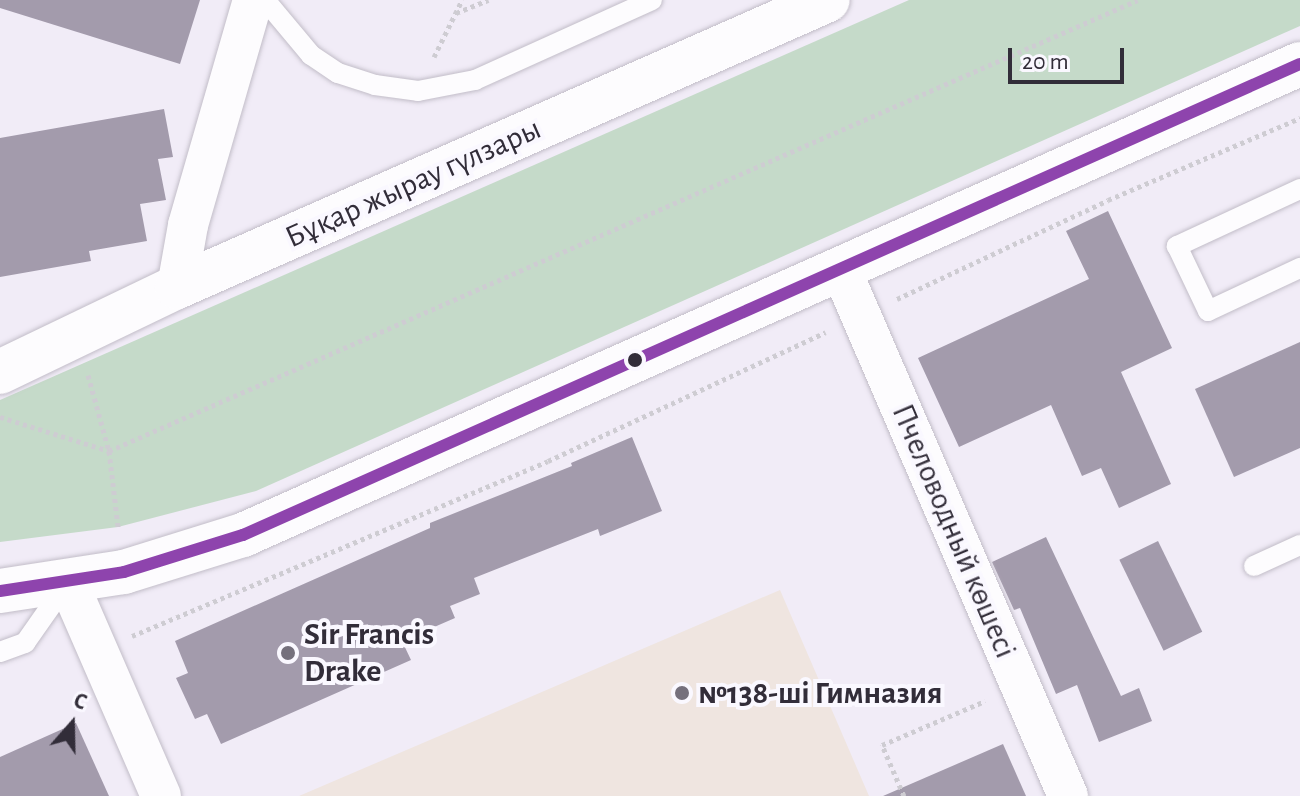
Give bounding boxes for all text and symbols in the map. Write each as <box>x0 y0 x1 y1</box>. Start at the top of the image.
scale bar <box>1012 32 1128 82</box>
text: 20 m <box>1022 50 1069 74</box>
street label: Бұқар жырау гүлзары <box>279 109 547 257</box>
unlabelled marker <box>627 352 643 368</box>
street label: Пчеловодный көшесі <box>883 398 1025 664</box>
place label: Sir Francis Drake <box>304 616 434 691</box>
marker: Sir Francis Drake <box>279 644 297 662</box>
place label: №138-ші Гимназия <box>698 674 943 712</box>
north arrow <box>32 684 112 764</box>
marker: №138-ші Гимназия <box>673 684 691 702</box>
text: С <box>71 689 90 714</box>

